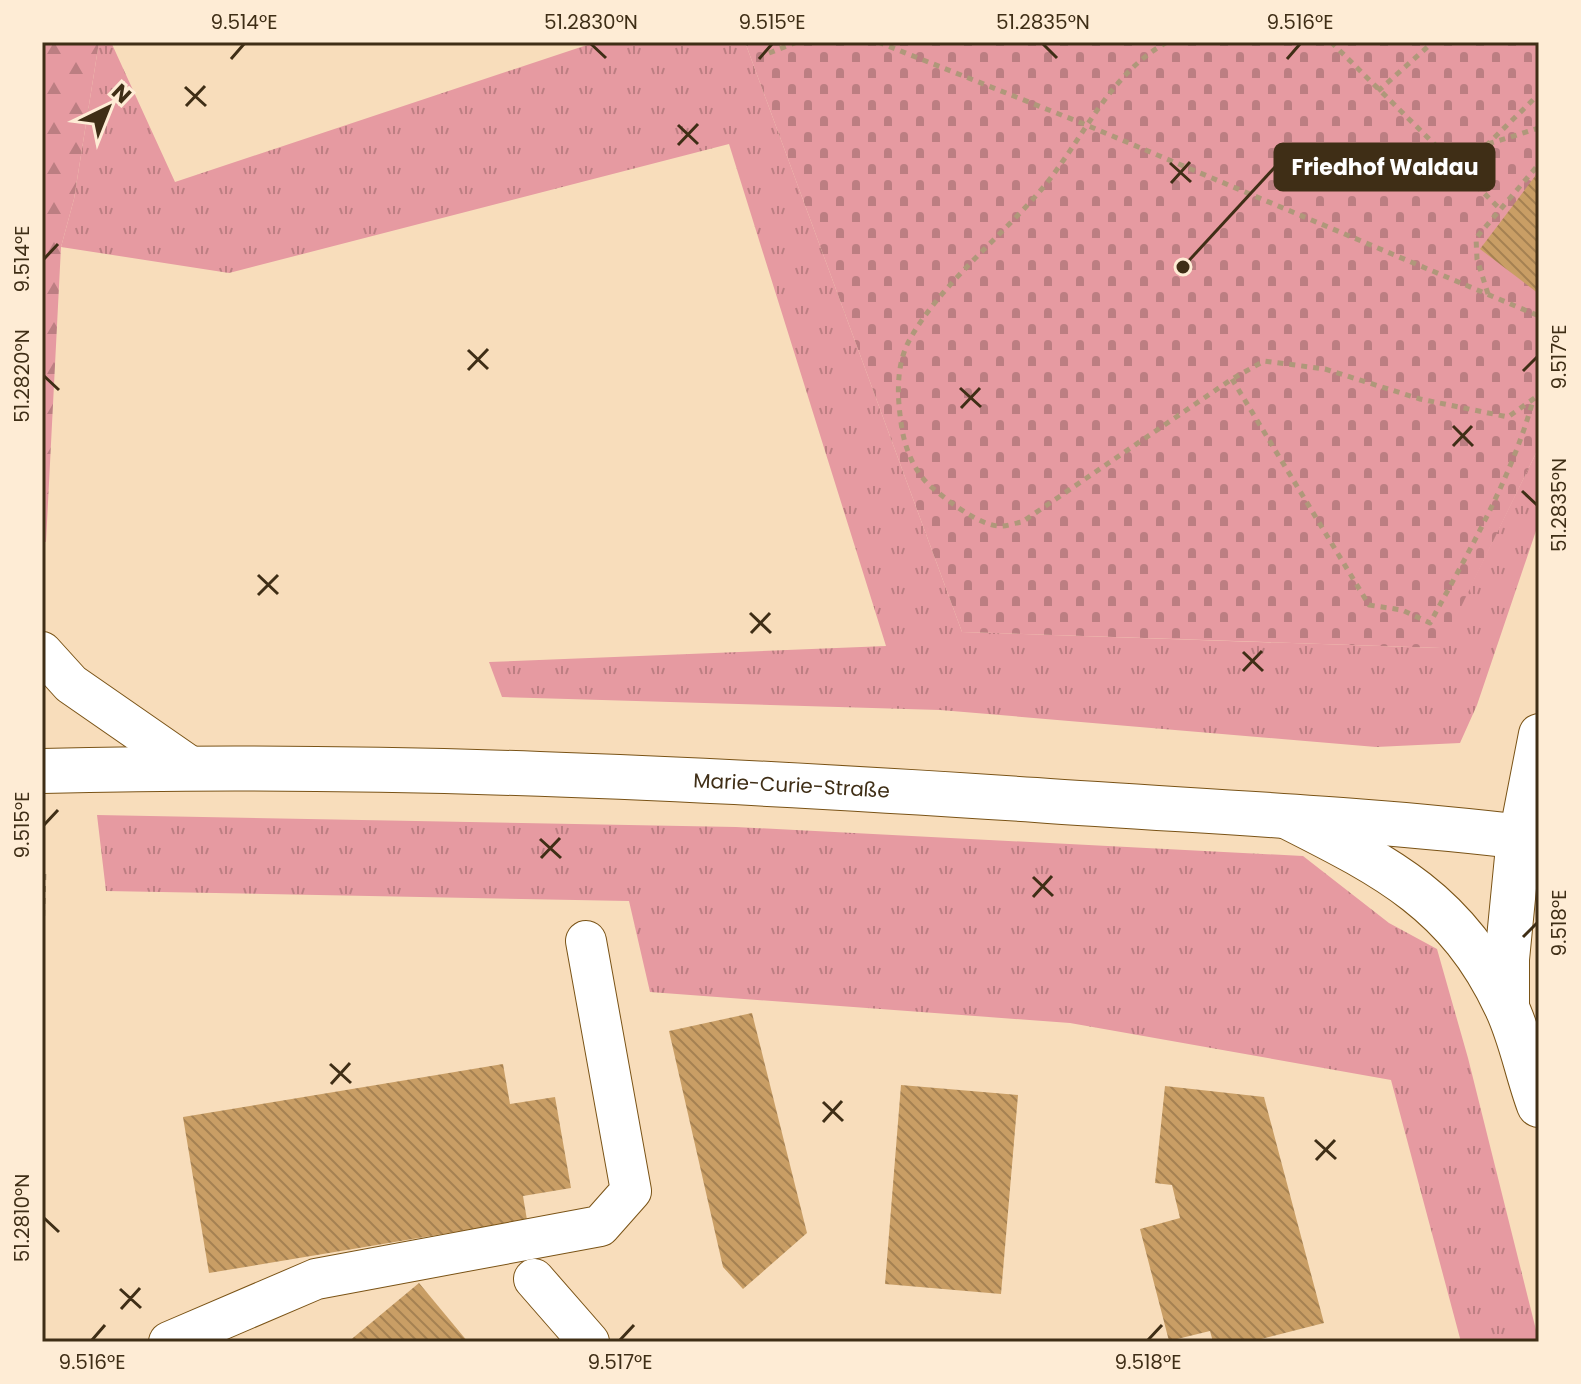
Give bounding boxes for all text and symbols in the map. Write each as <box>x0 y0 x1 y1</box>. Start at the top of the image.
text: 9.514°E <box>211 8 277 36</box>
text: 51.2830°N <box>544 8 638 36</box>
text: 9.515°E <box>739 8 805 36</box>
text: 51.2835°N <box>996 8 1090 36</box>
text: 9.516°E <box>1267 8 1333 36</box>
north arrow <box>68 68 148 148</box>
text: N <box>105 77 138 111</box>
callout: Friedhof Waldau <box>1275 144 1494 190</box>
text: Friedhof Waldau <box>1291 152 1479 183</box>
text: 9.514°E <box>8 226 36 292</box>
text: 9.517°E <box>1545 324 1573 390</box>
text: 51.2820°N <box>8 329 36 423</box>
text: 51.2835°N <box>1545 458 1573 552</box>
street label: Marie-Curie-Straße <box>693 766 891 805</box>
text: 9.515°E <box>8 792 36 858</box>
text: 9.518°E <box>1545 890 1573 956</box>
text: 51.2810°N <box>8 1174 36 1262</box>
text: 9.516°E <box>59 1348 125 1376</box>
text: 9.517°E <box>587 1348 653 1376</box>
text: 9.518°E <box>1115 1348 1181 1376</box>

